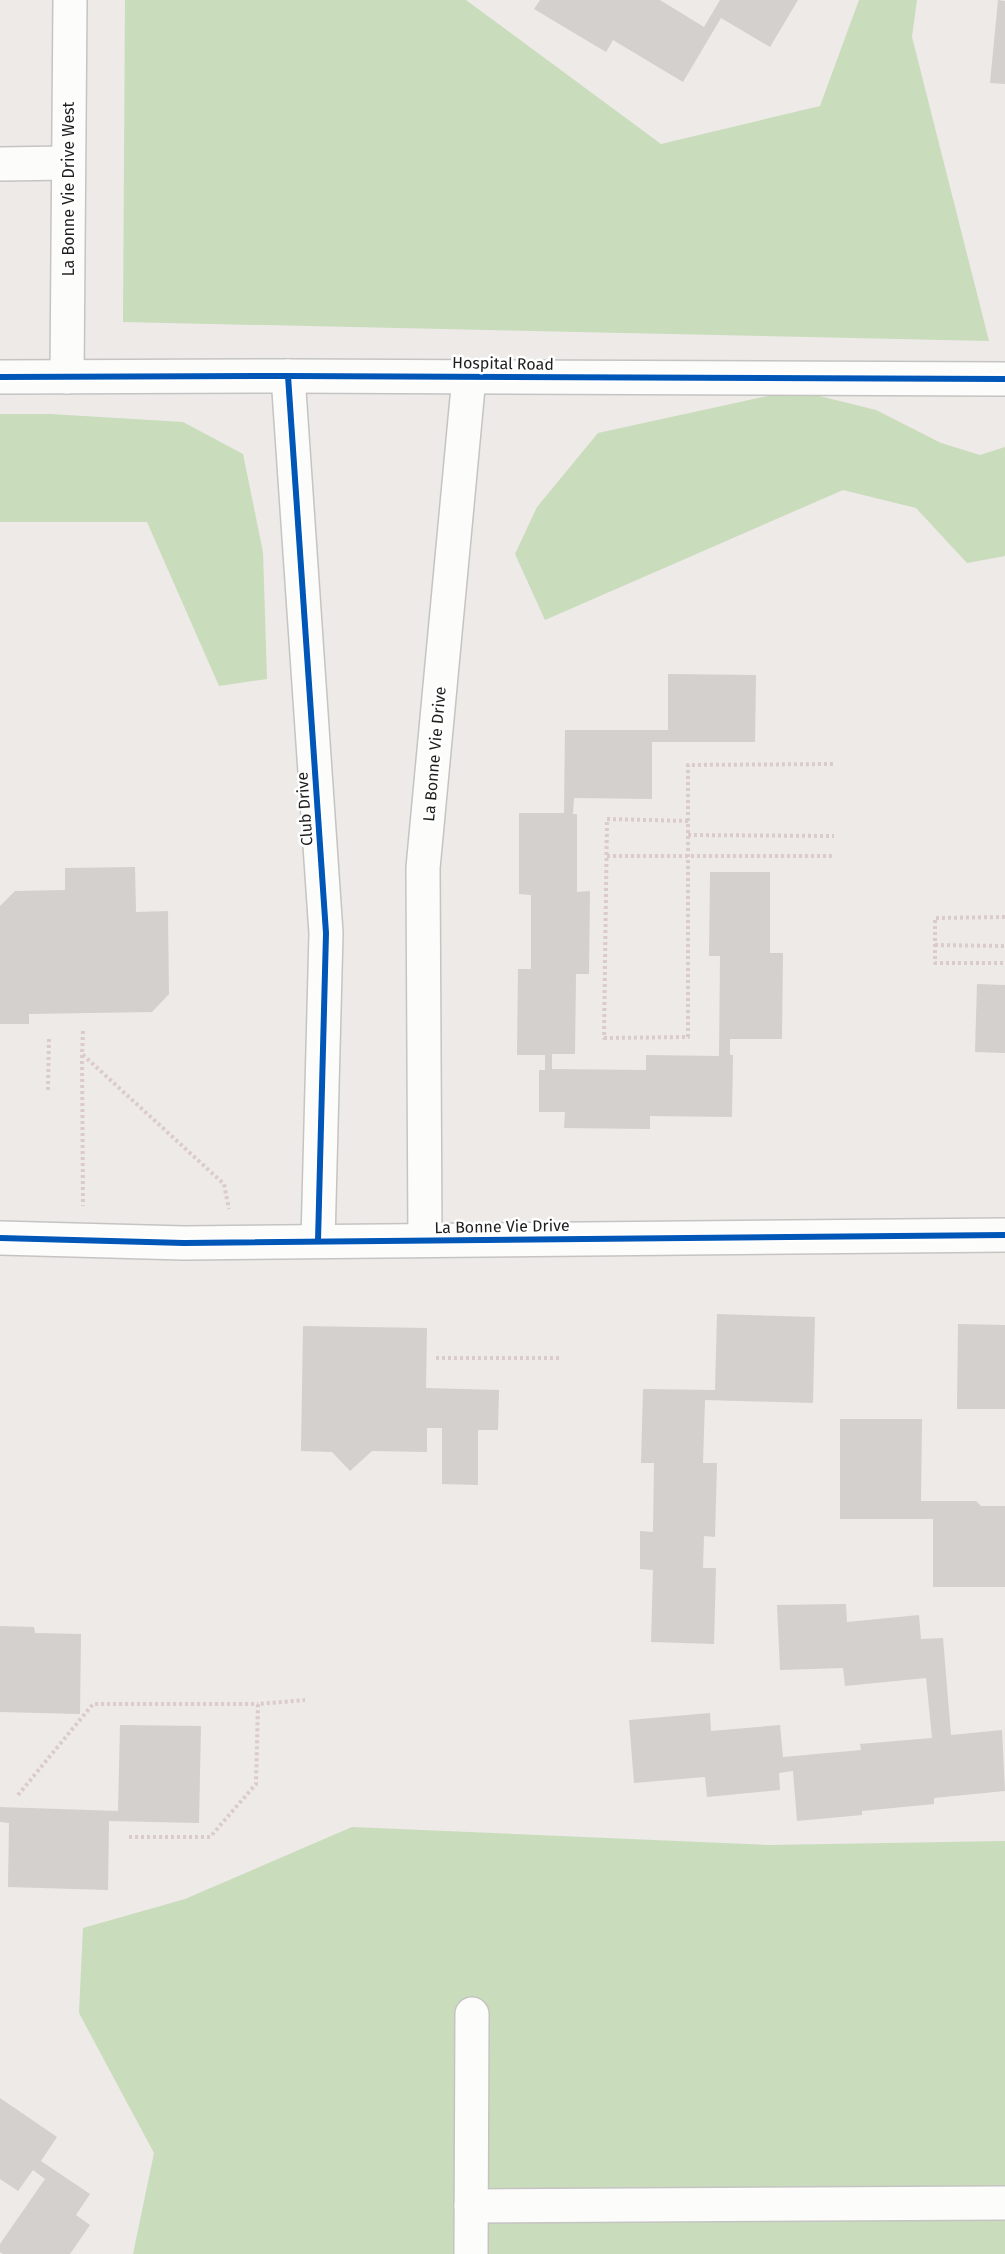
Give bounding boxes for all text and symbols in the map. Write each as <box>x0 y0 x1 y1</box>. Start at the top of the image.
street label: La Bonne Vie Drive West <box>59 101 78 276</box>
street label: Hospital Road <box>452 353 554 374</box>
street label: La Bonne Vie Drive <box>419 686 450 822</box>
street label: Club Drive <box>292 771 317 847</box>
street label: La Bonne Vie Drive <box>434 1216 570 1237</box>

